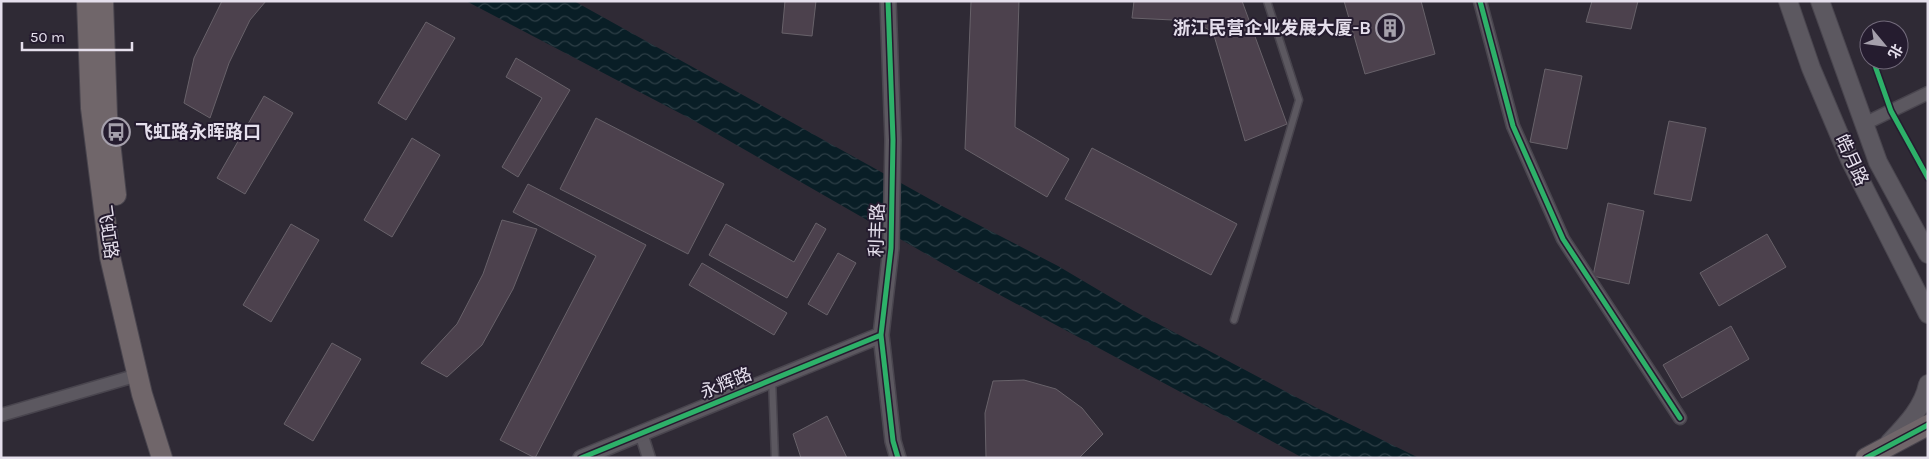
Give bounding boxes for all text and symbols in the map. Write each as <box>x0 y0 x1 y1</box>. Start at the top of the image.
building icon: 浙江民营企业发展大厦-B <box>1375 13 1405 43</box>
place label: 浙江民营企业发展大厦-B <box>1173 17 1371 39</box>
scale bar <box>22 20 132 52</box>
north arrow <box>1859 20 1909 70</box>
text: 50 m <box>30 28 65 46</box>
text: 北 <box>1884 41 1906 61</box>
bus stop icon: 飞虹路永晖路口 <box>101 117 131 147</box>
place label: 飞虹路永晖路口 <box>135 121 261 143</box>
street label: 皓月路 <box>1831 131 1873 189</box>
street label: 利丰路 <box>865 203 889 257</box>
street label: 飞虹路 <box>93 204 123 260</box>
street label: 永辉路 <box>697 363 755 403</box>

